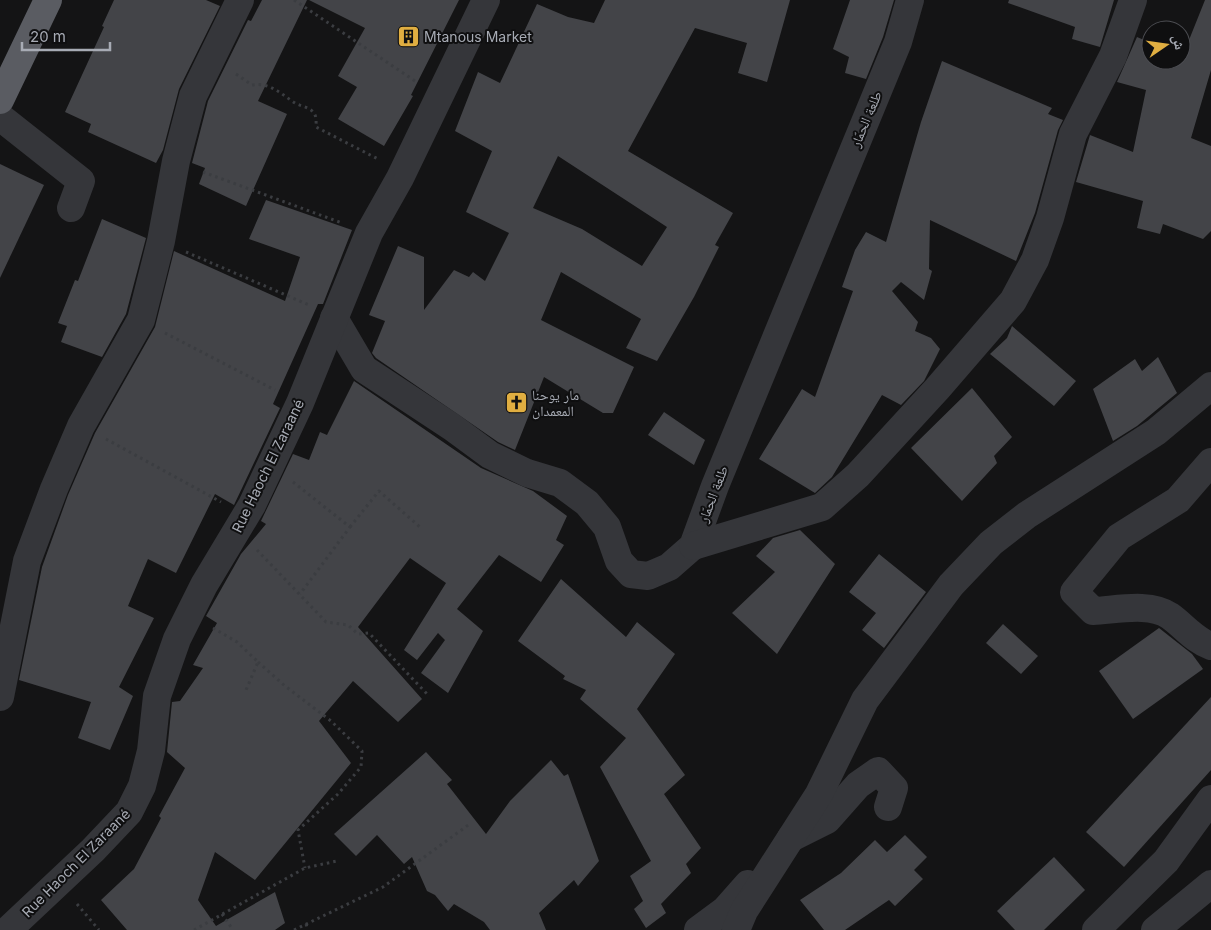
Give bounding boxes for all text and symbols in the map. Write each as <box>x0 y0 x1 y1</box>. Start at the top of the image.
scale bar <box>22 20 110 52</box>
north arrow <box>1141 20 1191 70</box>
building icon: Mtanous Market <box>396 25 420 49</box>
text: 20 m <box>30 27 66 46</box>
place label: Mtanous Market <box>424 28 532 45</box>
text: ش <box>1168 33 1189 51</box>
street label: طلعة الحمّار <box>846 88 886 151</box>
place label: مار يوحنا المعمدان <box>532 386 579 420</box>
church icon: مار يوحنا المعمدان <box>504 391 528 415</box>
street label: Rue Haoch El Zaraané <box>228 396 307 535</box>
street label: طلعة الحمّار <box>694 463 732 526</box>
street label: Rue Haoch El Zaraané <box>18 805 133 920</box>

